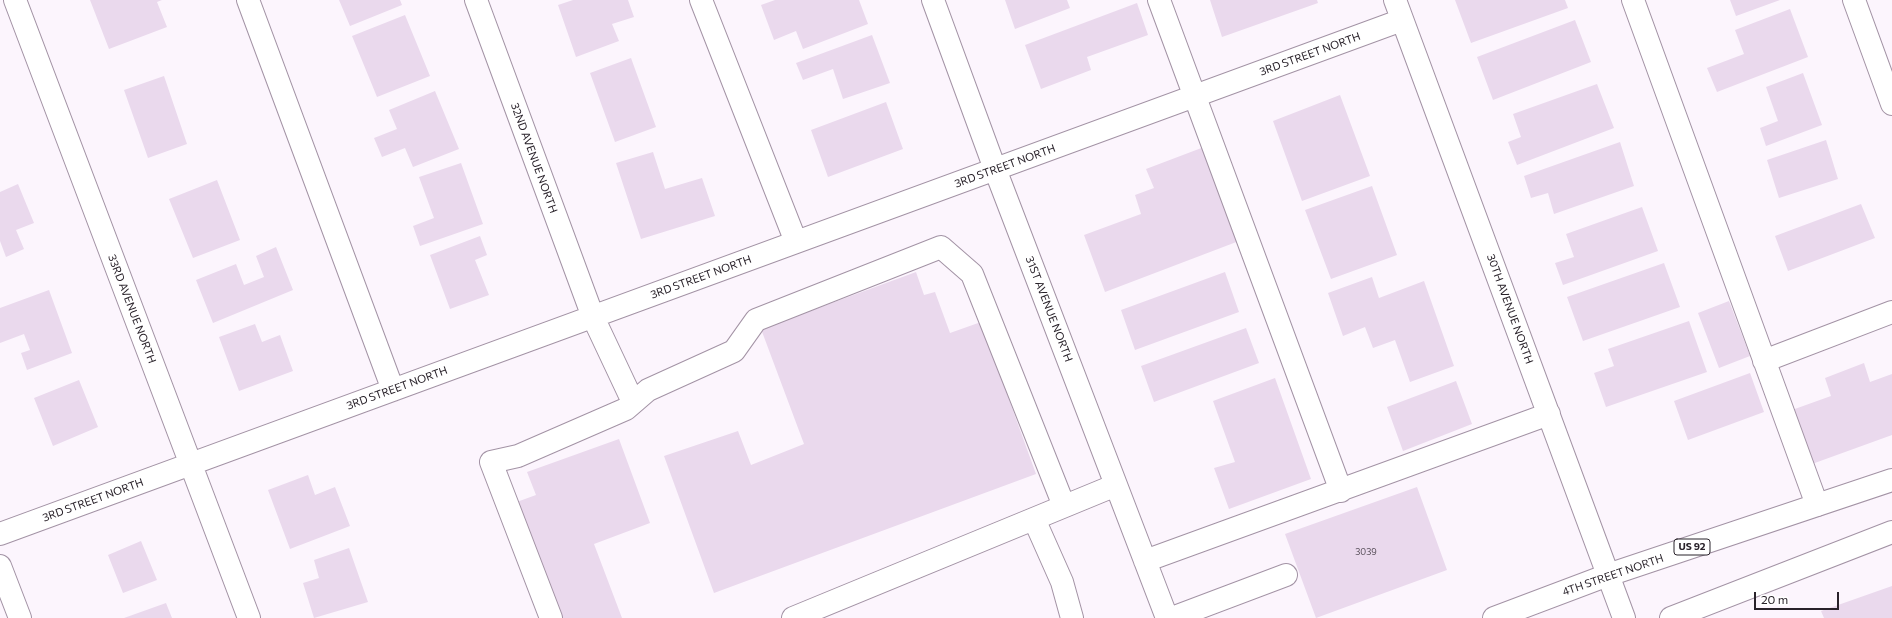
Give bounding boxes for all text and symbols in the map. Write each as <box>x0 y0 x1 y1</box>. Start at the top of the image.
street label: 3RD STREET NORTH <box>1258 30 1362 78</box>
street label: 32ND AVENUE NORTH <box>508 101 560 215</box>
street label: 3RD STREET NORTH <box>953 142 1057 190</box>
street label: 30TH AVENUE NORTH <box>1484 252 1536 366</box>
street label: 33RD AVENUE NORTH <box>105 253 159 365</box>
street label: 3RD STREET NORTH <box>649 253 753 301</box>
street label: 31ST AVENUE NORTH <box>1023 254 1075 364</box>
street label: 3RD STREET NORTH <box>345 364 449 412</box>
street label: 3RD STREET NORTH <box>41 476 145 524</box>
road number: US 92 <box>1674 539 1710 555</box>
house number: 3039 <box>1355 547 1377 557</box>
street label: 4TH STREET NORTH <box>1561 551 1665 599</box>
scale bar <box>1756 584 1841 610</box>
text: 20 m <box>1761 592 1788 606</box>

